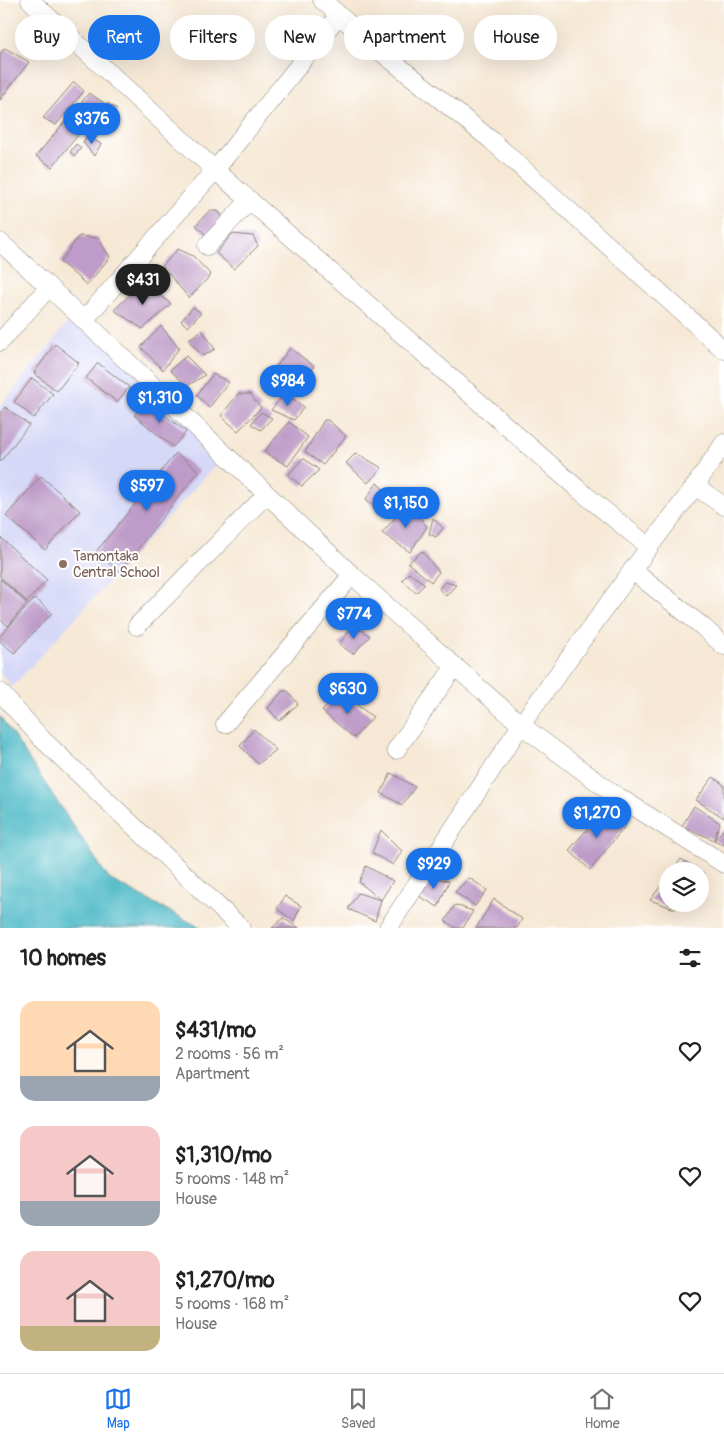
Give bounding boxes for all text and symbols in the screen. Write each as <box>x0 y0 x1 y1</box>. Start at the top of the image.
chip: Buy <box>15 15 78 60</box>
chip: Rent <box>88 15 160 60</box>
chip: Filters <box>170 15 255 60</box>
chip: New <box>265 15 334 60</box>
chip: Apartment <box>344 15 464 60</box>
chip: House <box>474 15 557 60</box>
pin: $376 <box>62 102 122 145</box>
text: $376 <box>74 109 110 129</box>
pin: $431 <box>113 264 173 306</box>
text: $431 <box>126 270 160 290</box>
pin: $984 <box>258 364 318 407</box>
text: $984 <box>271 371 305 391</box>
pin: $1,310 <box>119 382 201 424</box>
text: $1,310 <box>137 388 183 408</box>
pin: $597 <box>117 470 177 512</box>
text: $597 <box>130 476 164 496</box>
pin: $1,150 <box>365 486 447 529</box>
text: $1,150 <box>384 493 428 513</box>
place label: Tamontaka Central School <box>73 548 160 581</box>
marker: Tamontaka Central School <box>57 558 69 570</box>
pin: $774 <box>324 598 384 640</box>
text: $774 <box>337 604 371 624</box>
pin: $630 <box>318 672 378 715</box>
text: $630 <box>329 679 367 699</box>
pin: $1,270 <box>556 796 638 839</box>
text: $1,270 <box>573 803 621 823</box>
pin: $929 <box>404 848 464 890</box>
text: $929 <box>417 854 451 874</box>
map controls <box>659 862 709 912</box>
button: layers <box>659 862 709 912</box>
icon: filters <box>676 944 704 972</box>
text: 10 homes <box>20 945 106 972</box>
text: $431/mo <box>175 1017 256 1044</box>
icon: home <box>60 1021 120 1081</box>
icon: heart <box>676 1037 704 1065</box>
text: 2 rooms · 56 m² <box>175 1044 284 1064</box>
text: Apartment <box>175 1064 250 1084</box>
text: $1,310/mo <box>175 1142 272 1169</box>
icon: home <box>60 1146 120 1206</box>
icon: heart <box>676 1162 704 1190</box>
text: 5 rooms · 148 m² <box>175 1169 289 1189</box>
text: House <box>175 1189 217 1209</box>
text: $1,270/mo <box>175 1267 275 1294</box>
icon: home <box>60 1271 120 1331</box>
icon: heart <box>676 1287 704 1315</box>
text: 5 rooms · 168 m² <box>175 1294 289 1314</box>
text: House <box>175 1314 217 1334</box>
tab: Map <box>104 1385 132 1432</box>
tab: Saved <box>341 1385 376 1432</box>
tab: Home <box>584 1385 620 1432</box>

